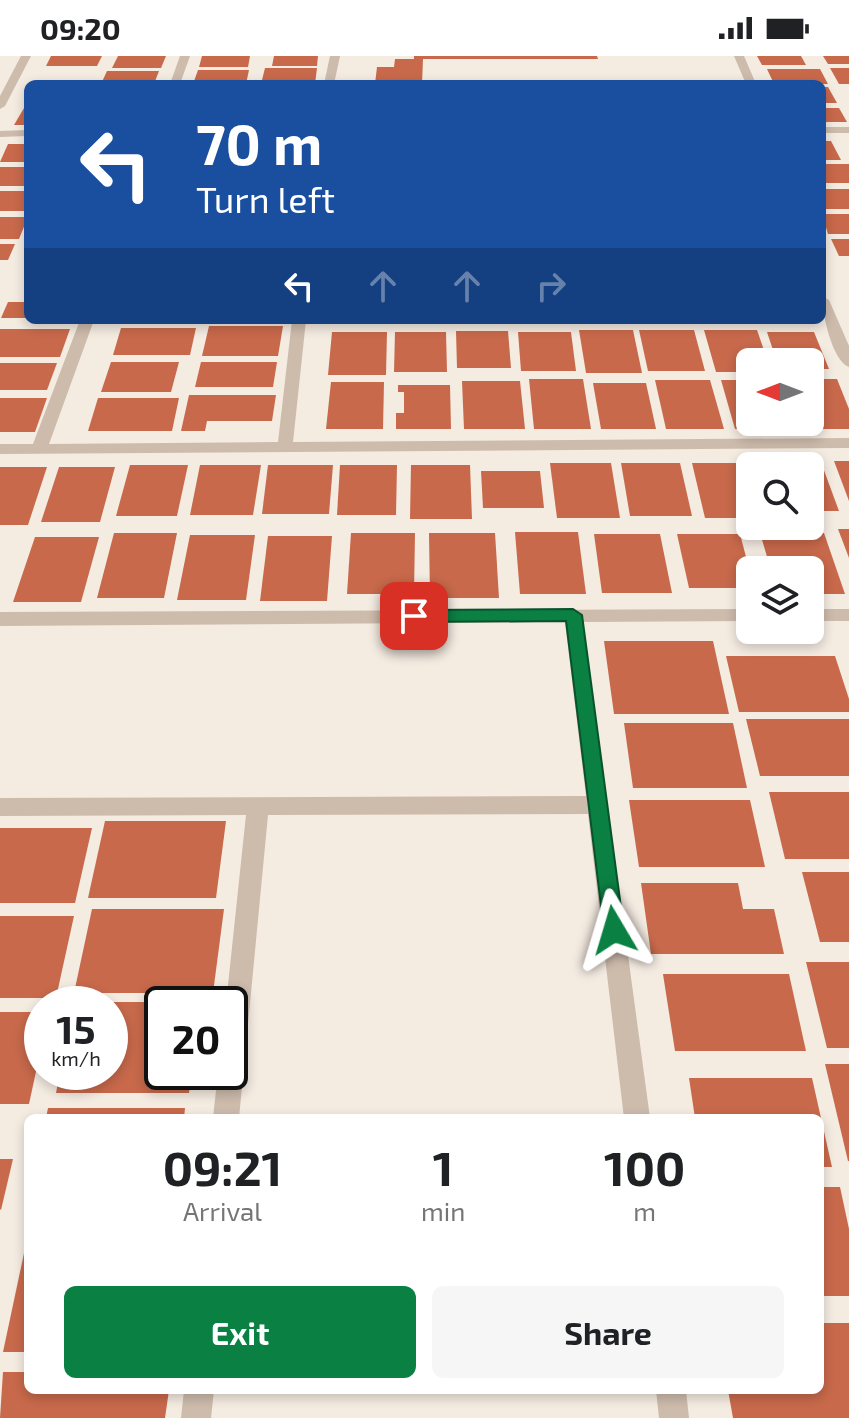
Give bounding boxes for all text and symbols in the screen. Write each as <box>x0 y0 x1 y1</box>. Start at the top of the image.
text: 09:20 <box>40 10 121 46</box>
text: 70 m <box>196 109 322 176</box>
icon: left <box>64 112 168 216</box>
text: Turn left <box>196 177 335 220</box>
icon: left <box>277 264 321 308</box>
icon: ahead <box>361 264 405 308</box>
icon: ahead <box>445 264 489 308</box>
icon: right <box>529 264 573 308</box>
north arrow <box>736 348 824 436</box>
map controls <box>736 348 824 644</box>
button: search <box>736 452 824 540</box>
button: layers <box>736 556 824 644</box>
pin <box>380 582 448 650</box>
icon: arrive <box>392 594 436 638</box>
position arrow <box>572 888 656 972</box>
speed limit sign: 20 <box>144 986 248 1090</box>
text: 15 <box>56 1004 96 1052</box>
text: km/h <box>51 1046 101 1070</box>
text: 09:21 <box>163 1138 282 1196</box>
text: 1 <box>433 1138 454 1196</box>
text: 100 <box>604 1138 685 1196</box>
text: Arrival <box>183 1195 262 1226</box>
text: min <box>421 1195 465 1226</box>
text: m <box>633 1195 656 1226</box>
button: Exit <box>64 1286 416 1378</box>
button: Share <box>432 1286 784 1378</box>

